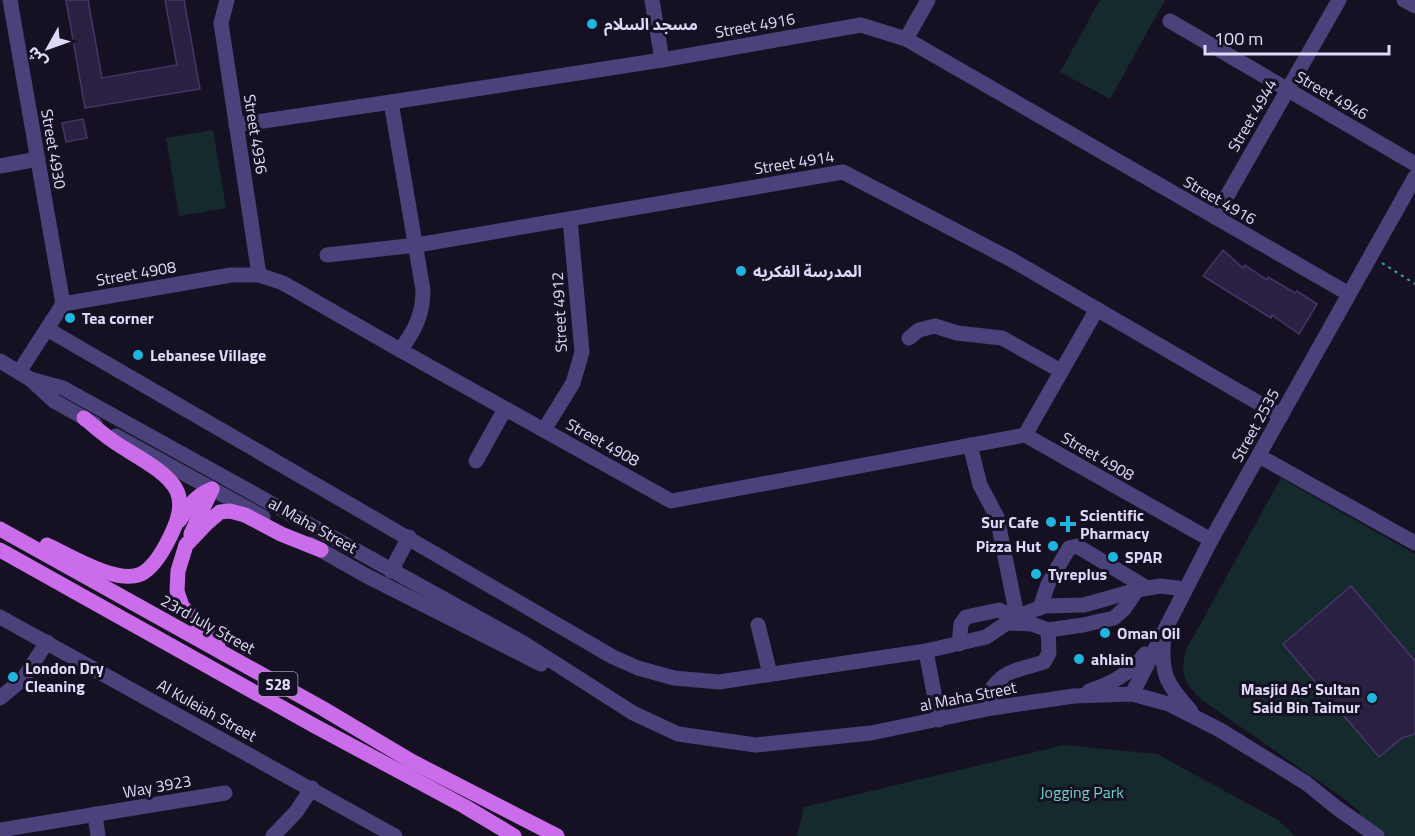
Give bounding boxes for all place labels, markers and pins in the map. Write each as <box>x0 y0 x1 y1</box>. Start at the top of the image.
place label: مسجد السلام <box>604 12 698 36</box>
marker: مسجد السلام <box>585 17 599 31</box>
place label: المدرسة الفكريه <box>753 259 862 283</box>
marker: المدرسة الفكريه <box>734 264 748 278</box>
place label: Tea corner <box>82 306 154 330</box>
marker: Tea corner <box>63 311 77 325</box>
place label: Lebanese Village <box>150 343 266 367</box>
marker: Lebanese Village <box>131 348 145 362</box>
place label: Scientific Pharmacy <box>1080 503 1149 545</box>
place label: Sur Cafe <box>981 510 1039 534</box>
marker: Sur Cafe <box>1044 515 1058 529</box>
marker: Scientific Pharmacy <box>1061 517 1075 531</box>
place label: Pizza Hut <box>976 534 1041 558</box>
marker: Pizza Hut <box>1046 539 1060 553</box>
place label: SPAR <box>1125 545 1162 569</box>
marker: SPAR <box>1106 550 1120 564</box>
place label: Tyreplus <box>1048 562 1107 586</box>
marker: Tyreplus <box>1029 567 1043 581</box>
place label: Oman Oil <box>1117 621 1180 645</box>
marker: Oman Oil <box>1098 626 1112 640</box>
place label: ahlain <box>1091 647 1134 671</box>
marker: ahlain <box>1072 652 1086 666</box>
place label: London Dry Cleaning <box>25 656 104 698</box>
marker: London Dry Cleaning <box>6 670 20 684</box>
place label: Masjid As' Sultan Said Bin Taimur <box>1241 677 1360 719</box>
marker: Masjid As' Sultan Said Bin Taimur <box>1365 691 1379 705</box>

